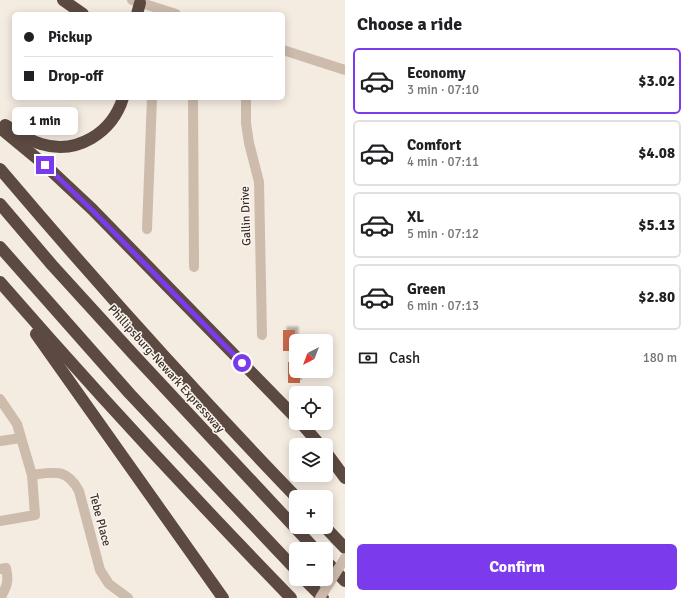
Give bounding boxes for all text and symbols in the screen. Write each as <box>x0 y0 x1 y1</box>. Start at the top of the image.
text: Choose a ride <box>357 13 462 35</box>
text: Pickup <box>48 28 92 46</box>
icon: car <box>359 63 395 99</box>
text: Economy <box>407 64 466 82</box>
text: Drop-off <box>48 67 103 85</box>
text: $3.02 <box>638 72 675 90</box>
text: 3 min · 07:10 <box>407 82 479 98</box>
callout: 1 min <box>12 107 78 135</box>
text: 1 min <box>29 113 61 129</box>
icon: car <box>359 135 395 171</box>
text: Comfort <box>407 136 461 154</box>
text: $4.08 <box>638 144 675 162</box>
text: 4 min · 07:11 <box>407 154 479 170</box>
route end <box>36 156 54 174</box>
street label: Gallin Drive <box>237 186 255 246</box>
icon: car <box>359 207 395 243</box>
text: XL <box>407 208 424 226</box>
text: $5.13 <box>638 216 675 234</box>
text: 5 min · 07:12 <box>407 226 479 242</box>
icon: car <box>359 279 395 315</box>
text: Green <box>407 280 446 298</box>
text: $2.80 <box>638 288 675 306</box>
text: 6 min · 07:13 <box>407 298 479 314</box>
street label: Phillipsburg-Newark Expressway <box>104 302 228 436</box>
north arrow <box>289 334 333 378</box>
map controls <box>289 334 333 586</box>
icon: cash <box>357 347 379 369</box>
text: Cash <box>389 349 420 367</box>
text: 180 m <box>643 350 677 366</box>
route start <box>233 354 251 372</box>
button: locate <box>289 386 333 430</box>
button: layers <box>289 438 333 482</box>
button: + <box>289 490 333 534</box>
street label: Tebe Place <box>86 492 114 548</box>
button: − <box>289 542 333 586</box>
button: Confirm <box>357 544 677 590</box>

